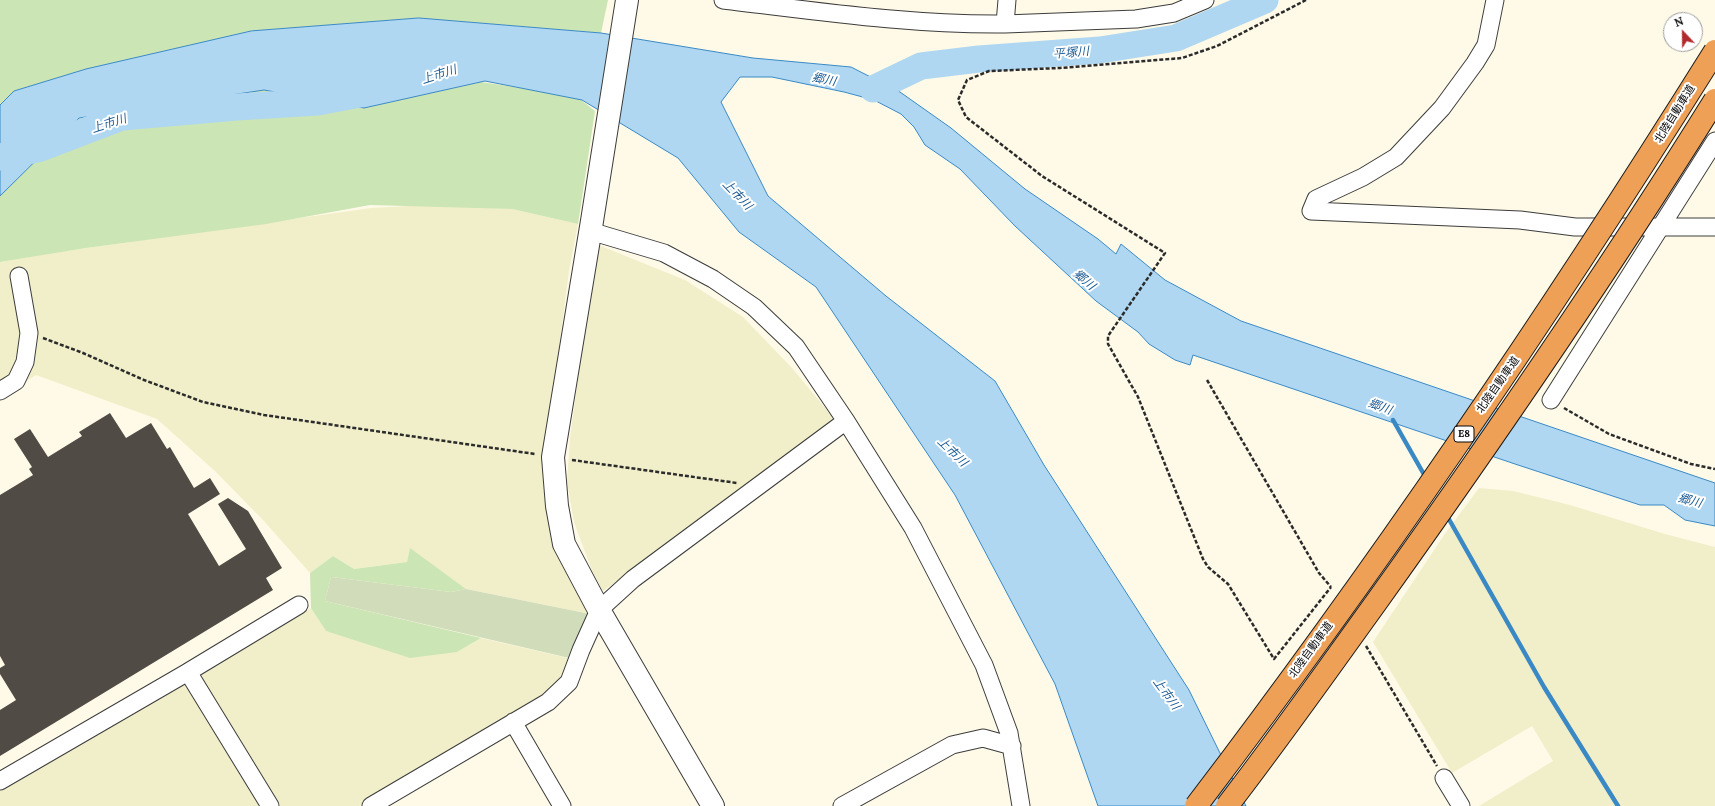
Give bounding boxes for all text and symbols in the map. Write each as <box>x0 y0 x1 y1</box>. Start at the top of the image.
north arrow <box>1663 12 1703 52</box>
text: N <box>1672 14 1685 30</box>
water label: 平塚川 <box>1052 44 1090 62</box>
water label: 上市川 <box>420 63 458 87</box>
water label: 郷川 <box>811 71 837 89</box>
street label: 北陸自動車道 <box>1652 83 1698 145</box>
water label: 上市川 <box>90 112 128 136</box>
water label: 上市川 <box>719 177 755 213</box>
water label: 郷川 <box>1070 267 1098 293</box>
street label: 北陸自動車道 <box>1474 354 1522 416</box>
water label: 郷川 <box>1366 396 1394 418</box>
road number: E8 <box>1454 426 1474 442</box>
water label: 上市川 <box>934 434 970 470</box>
water label: 郷川 <box>1677 491 1703 511</box>
street label: 北陸自動車道 <box>1286 619 1336 681</box>
water label: 上市川 <box>1150 675 1182 713</box>

